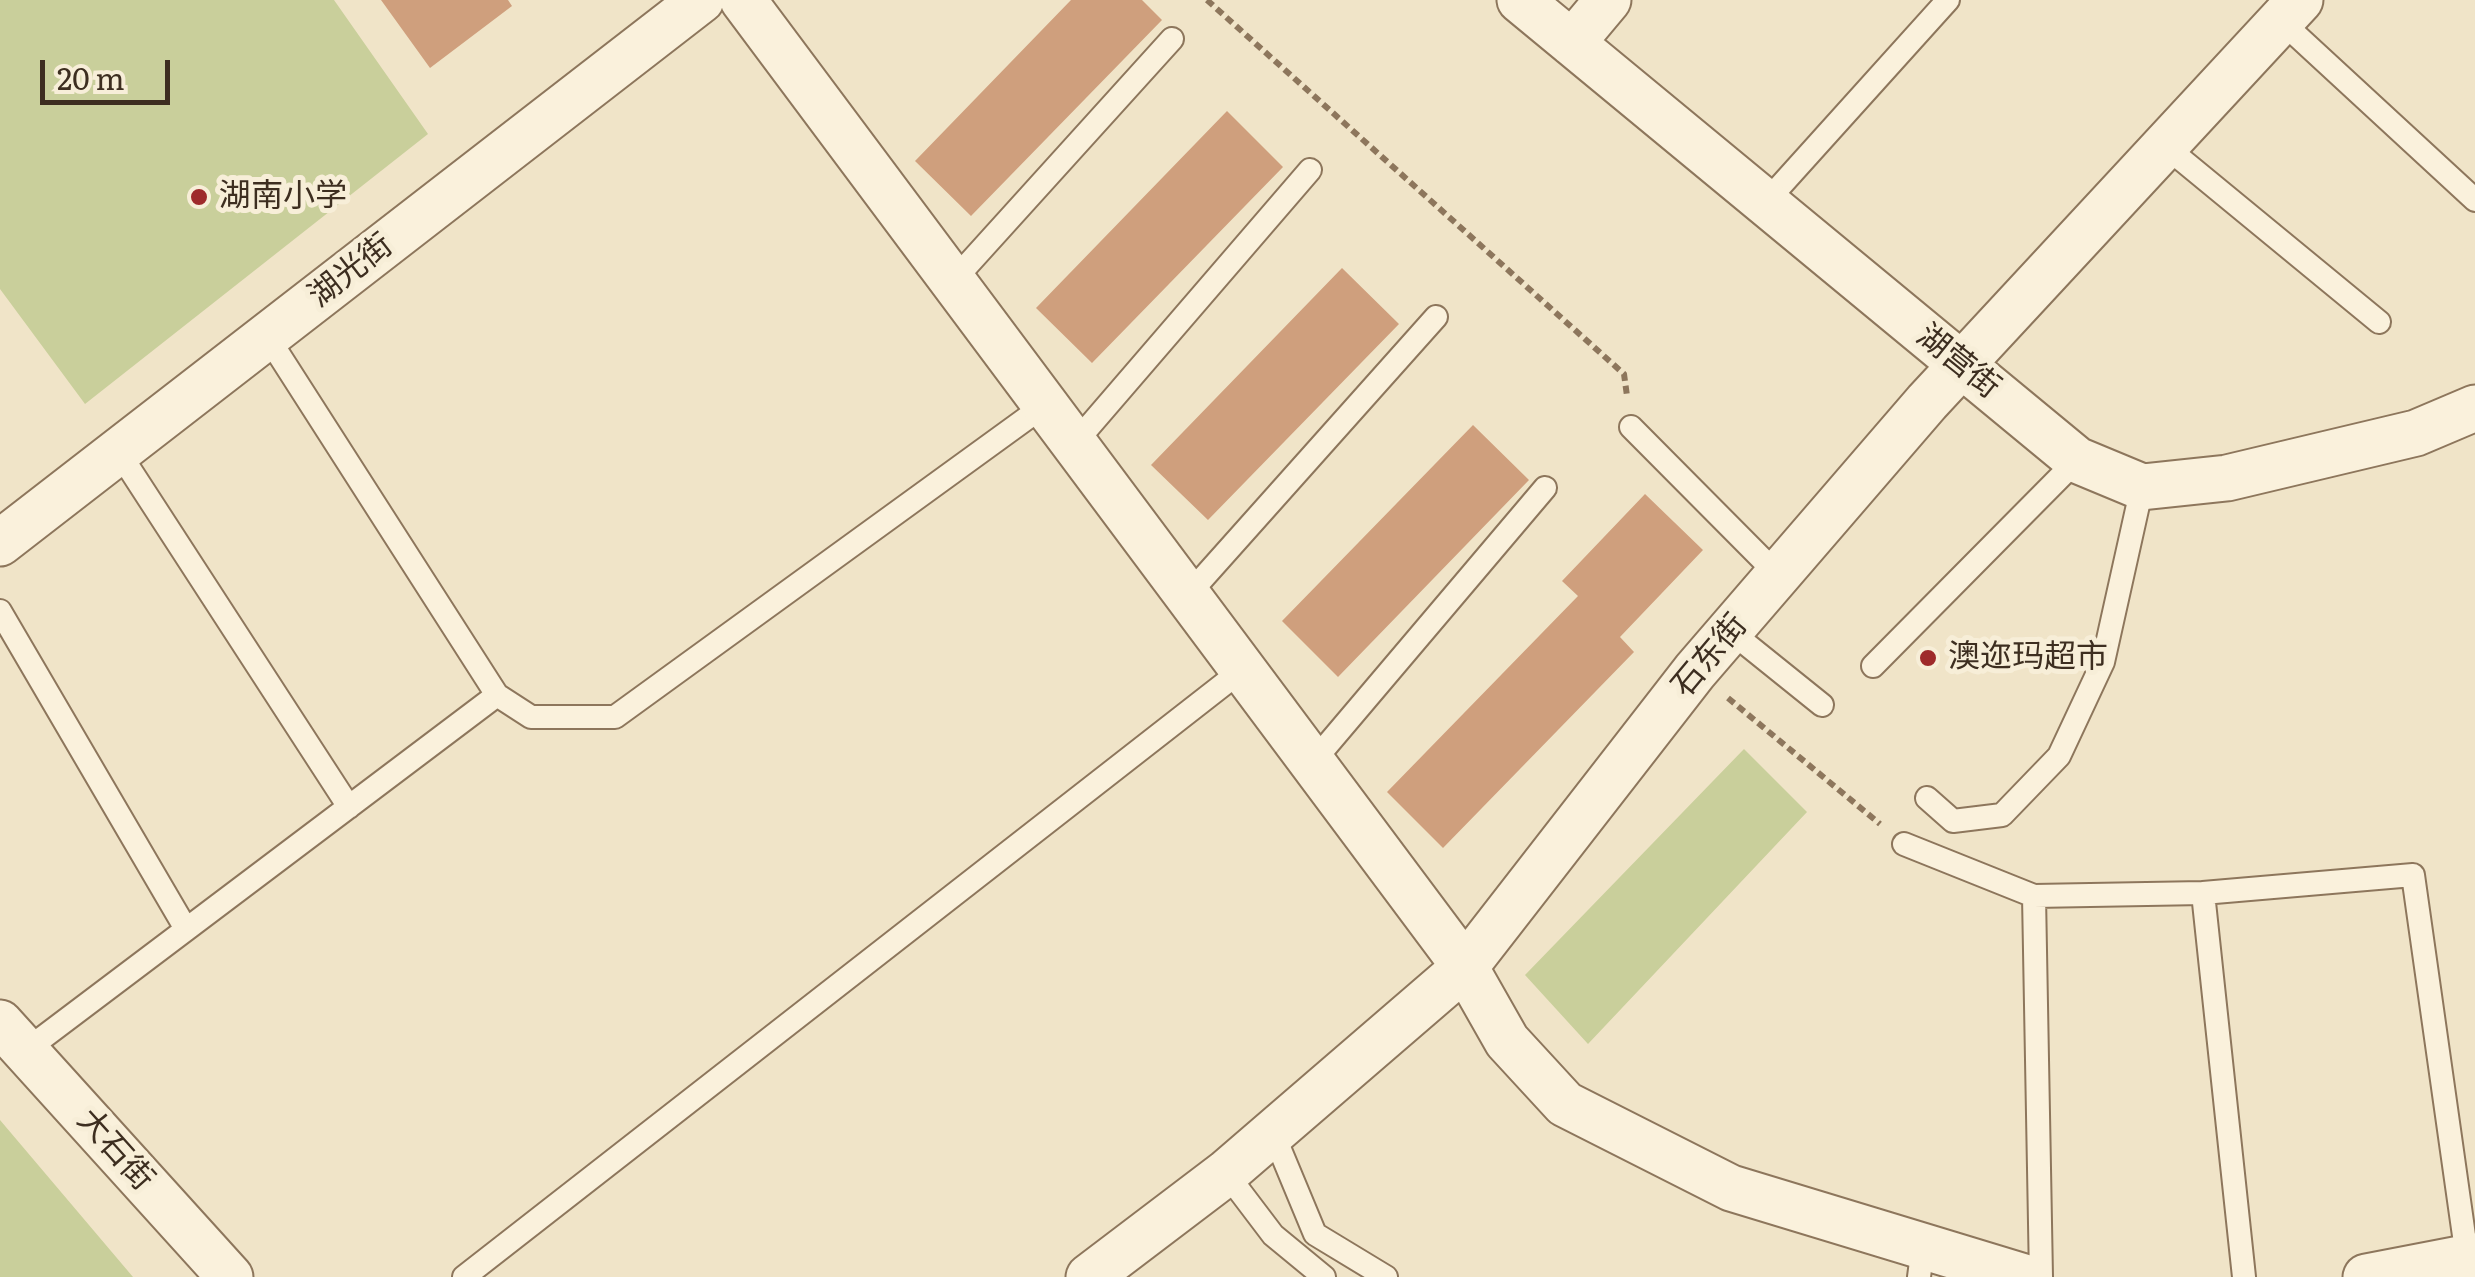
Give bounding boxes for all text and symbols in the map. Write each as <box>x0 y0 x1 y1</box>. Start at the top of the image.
scale bar <box>45 40 175 102</box>
text: 20 m <box>57 55 125 99</box>
place label: 湖南小学 <box>219 178 347 216</box>
marker: 湖南小学 <box>188 186 210 208</box>
street label: 湖光街 <box>301 226 401 316</box>
street label: 湖营街 <box>1909 317 2007 407</box>
street label: 石东街 <box>1664 607 1756 705</box>
place label: 澳迩玛超市 <box>1948 639 2108 677</box>
marker: 澳迩玛超市 <box>1917 647 1939 669</box>
street label: 大石街 <box>69 1101 161 1199</box>

